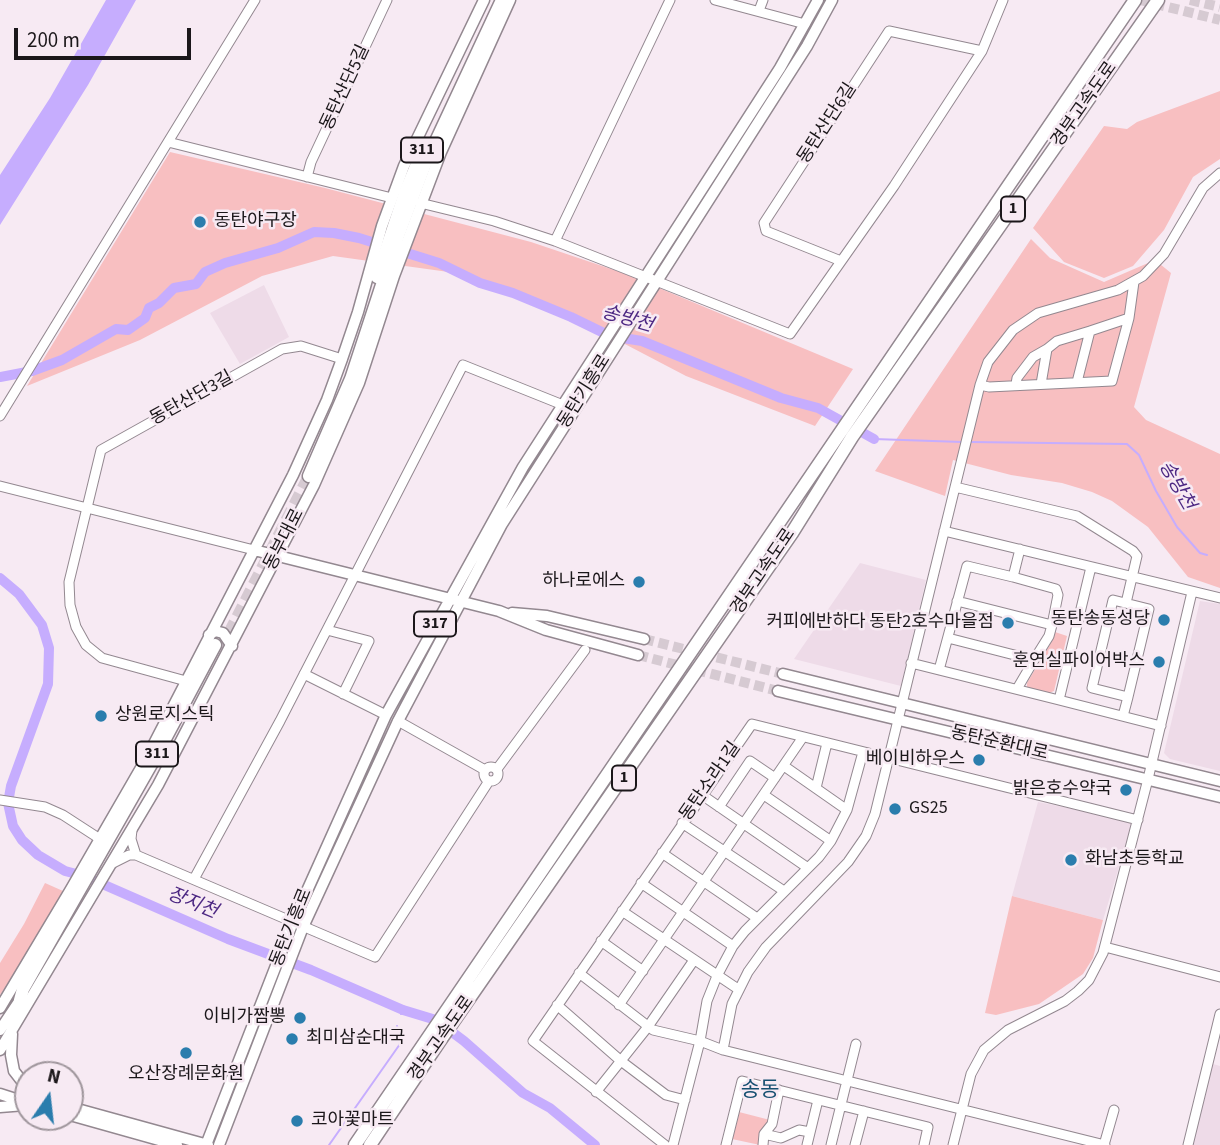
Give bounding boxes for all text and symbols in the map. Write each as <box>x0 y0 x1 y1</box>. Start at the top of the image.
scale bar <box>18 14 194 58</box>
text: 200 m <box>27 25 80 55</box>
street label: 동탄산단5길 <box>317 42 375 134</box>
street label: 경부고속도로 <box>1048 58 1122 152</box>
street label: 동탄산단6길 <box>794 80 862 168</box>
road number: 311 <box>401 138 443 162</box>
road number: 1 <box>1001 196 1025 222</box>
place label: 동탄야구장 <box>214 211 297 233</box>
marker: 동탄야구장 <box>192 214 208 230</box>
water label: 송방천 <box>599 302 655 338</box>
street label: 동탄기흥로 <box>554 351 616 433</box>
street label: 동탄산단3길 <box>147 367 237 431</box>
water label: 송방천 <box>1153 458 1199 514</box>
street label: 동부대로 <box>260 506 310 574</box>
street label: 경부고속도로 <box>727 525 801 619</box>
place label: 하나로에스 <box>542 571 625 593</box>
marker: 하나로에스 <box>631 574 647 590</box>
place label: 동탄송동성당 <box>1051 609 1150 631</box>
road number: 317 <box>414 611 456 636</box>
place label: 커피에반하다 동탄2호수마을점 <box>766 612 994 634</box>
marker: 동탄송동성당 <box>1156 612 1172 628</box>
marker: 커피에반하다 동탄2호수마을점 <box>1000 615 1016 631</box>
place label: 훈연실파이어박스 <box>1013 651 1145 673</box>
marker: 훈연실파이어박스 <box>1151 654 1167 670</box>
place label: 상원로지스틱 <box>115 705 214 727</box>
marker: 상원로지스틱 <box>93 708 109 724</box>
street label: 동탄순환대로 <box>948 722 1050 766</box>
street label: 동탄소라1길 <box>676 738 746 826</box>
road number: 311 <box>136 741 178 766</box>
place label: 베이비하우스 <box>866 749 965 771</box>
marker: 베이비하우스 <box>971 752 987 768</box>
road number: 1 <box>612 765 636 790</box>
place label: 밝은호수약국 <box>1013 779 1112 801</box>
marker: 밝은호수약국 <box>1118 782 1134 798</box>
place label: GS25 <box>909 798 948 820</box>
marker: GS25 <box>887 801 903 817</box>
place label: 화남초등학교 <box>1085 849 1184 871</box>
marker: 화남초등학교 <box>1063 852 1079 868</box>
water label: 장지천 <box>163 884 221 924</box>
street label: 동탄기흥로 <box>266 886 318 970</box>
street label: 경부고속도로 <box>405 992 479 1086</box>
place label: 이비가짬뽕 <box>203 1007 286 1029</box>
marker: 이비가짬뽕 <box>292 1010 308 1026</box>
place label: 최미삼순대국 <box>306 1028 405 1050</box>
marker: 최미삼순대국 <box>284 1031 300 1047</box>
marker: 오산장례문화원 <box>178 1045 194 1061</box>
north arrow <box>14 1061 84 1131</box>
text: N <box>44 1062 63 1092</box>
place label: 오산장례문화원 <box>128 1064 244 1086</box>
district label: 송동 <box>741 1078 779 1104</box>
place label: 코아꽃마트 <box>311 1110 394 1132</box>
marker: 코아꽃마트 <box>289 1113 305 1129</box>

